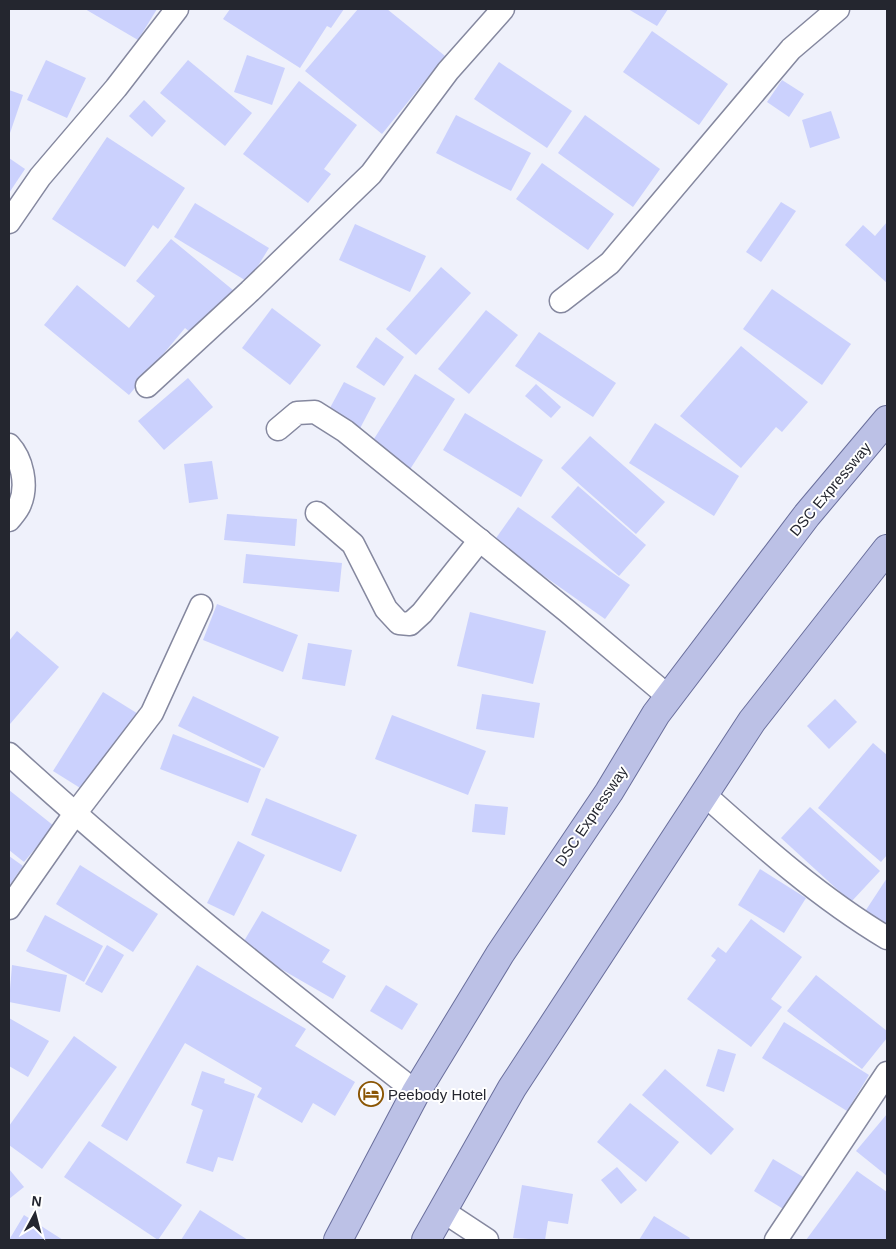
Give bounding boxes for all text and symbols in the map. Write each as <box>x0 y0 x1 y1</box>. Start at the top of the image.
street label: DSC Expressway <box>786 438 874 539</box>
street label: DSC Expressway <box>551 762 631 869</box>
hotel icon: Peebody Hotel <box>358 1081 384 1107</box>
place label: Peebody Hotel <box>388 1086 486 1103</box>
north arrow <box>10 1189 60 1239</box>
text: N <box>31 1193 43 1210</box>

